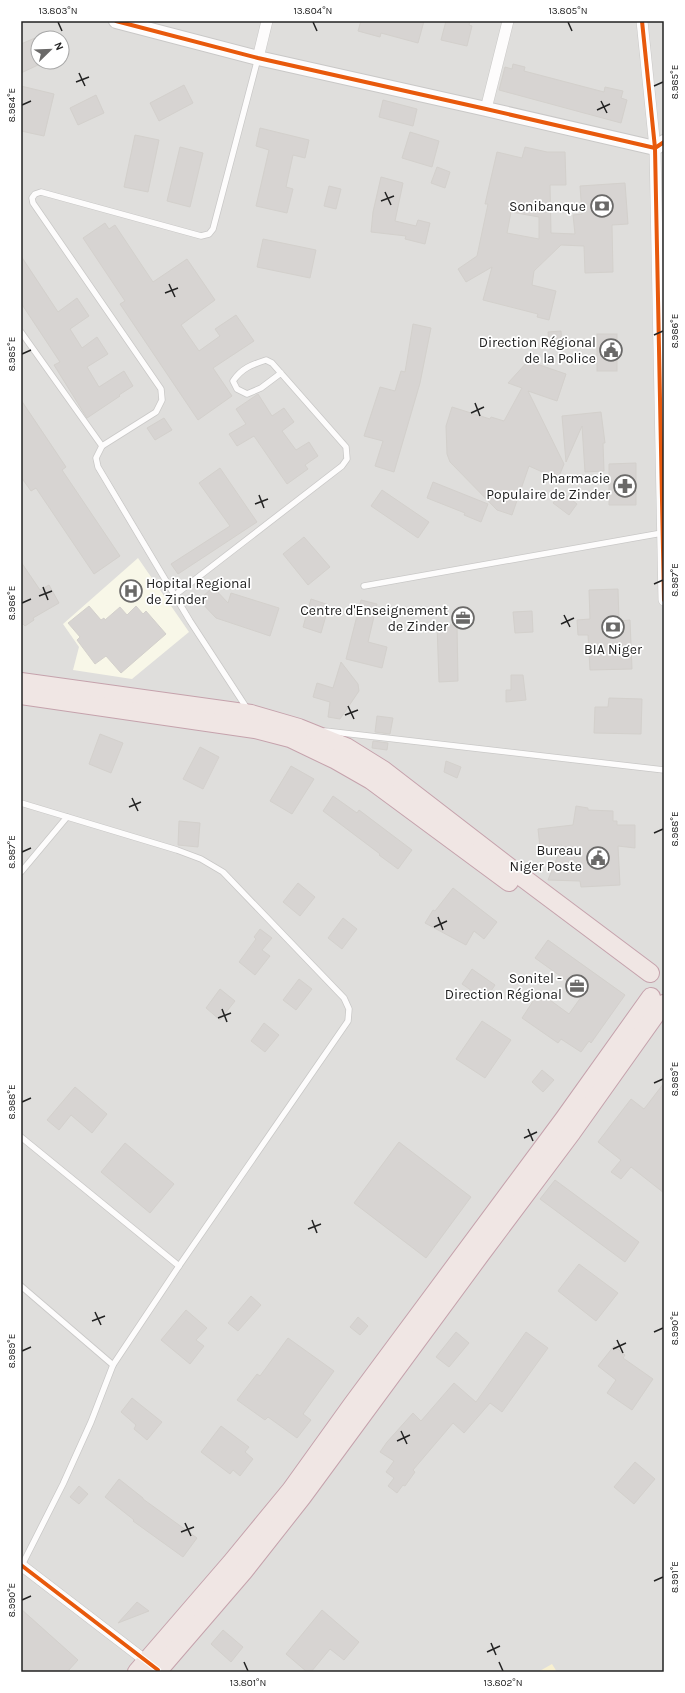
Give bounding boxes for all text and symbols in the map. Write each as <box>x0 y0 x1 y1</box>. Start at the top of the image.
text: 13.803°N <box>38 5 78 17</box>
text: 13.804°N <box>294 5 332 17</box>
text: 13.805°N <box>549 5 587 17</box>
north arrow <box>30 30 70 70</box>
text: N <box>51 40 66 52</box>
text: 8.985°E <box>669 65 681 99</box>
text: 8.984°E <box>6 88 18 122</box>
bank icon: Sonibanque <box>589 193 615 219</box>
place label: Sonibanque <box>509 198 586 215</box>
text: 8.986°E <box>669 314 681 348</box>
place label: Direction Régional de la Police <box>479 334 596 367</box>
text: 8.985°E <box>6 337 18 371</box>
public building icon: Direction Régional de la Police <box>598 337 624 363</box>
place label: Pharmacie Populaire de Zinder <box>486 470 611 503</box>
pharmacy icon: Pharmacie Populaire de Zinder <box>612 473 638 499</box>
text: 8.987°E <box>669 563 681 597</box>
place label: Hopital Regional de Zinder <box>146 575 251 608</box>
hospital icon: Hopital Regional de Zinder <box>118 578 144 604</box>
text: 8.986°E <box>6 586 18 620</box>
place label: Centre d'Enseignement de Zinder <box>300 602 449 635</box>
office icon: Centre d'Enseignement de Zinder <box>450 605 476 631</box>
bank icon: BIA Niger <box>600 614 626 640</box>
place label: BIA Niger <box>584 641 643 658</box>
text: 8.988°E <box>669 811 681 847</box>
text: 8.987°E <box>6 835 18 869</box>
place label: Bureau Niger Poste <box>510 842 582 875</box>
public building icon: Bureau Niger Poste <box>585 845 611 871</box>
place label: Sonitel - Direction Régional <box>445 970 562 1003</box>
office icon: Sonitel - Direction Régional <box>564 973 590 999</box>
text: 8.989°E <box>669 1062 681 1096</box>
text: 8.988°E <box>6 1084 18 1120</box>
text: 8.990°E <box>669 1311 681 1345</box>
text: 8.989°E <box>6 1334 18 1368</box>
text: 8.991°E <box>669 1561 681 1593</box>
text: 8.990°E <box>6 1583 18 1617</box>
text: 13.801°N <box>230 1677 266 1689</box>
text: 13.802°N <box>483 1677 523 1689</box>

